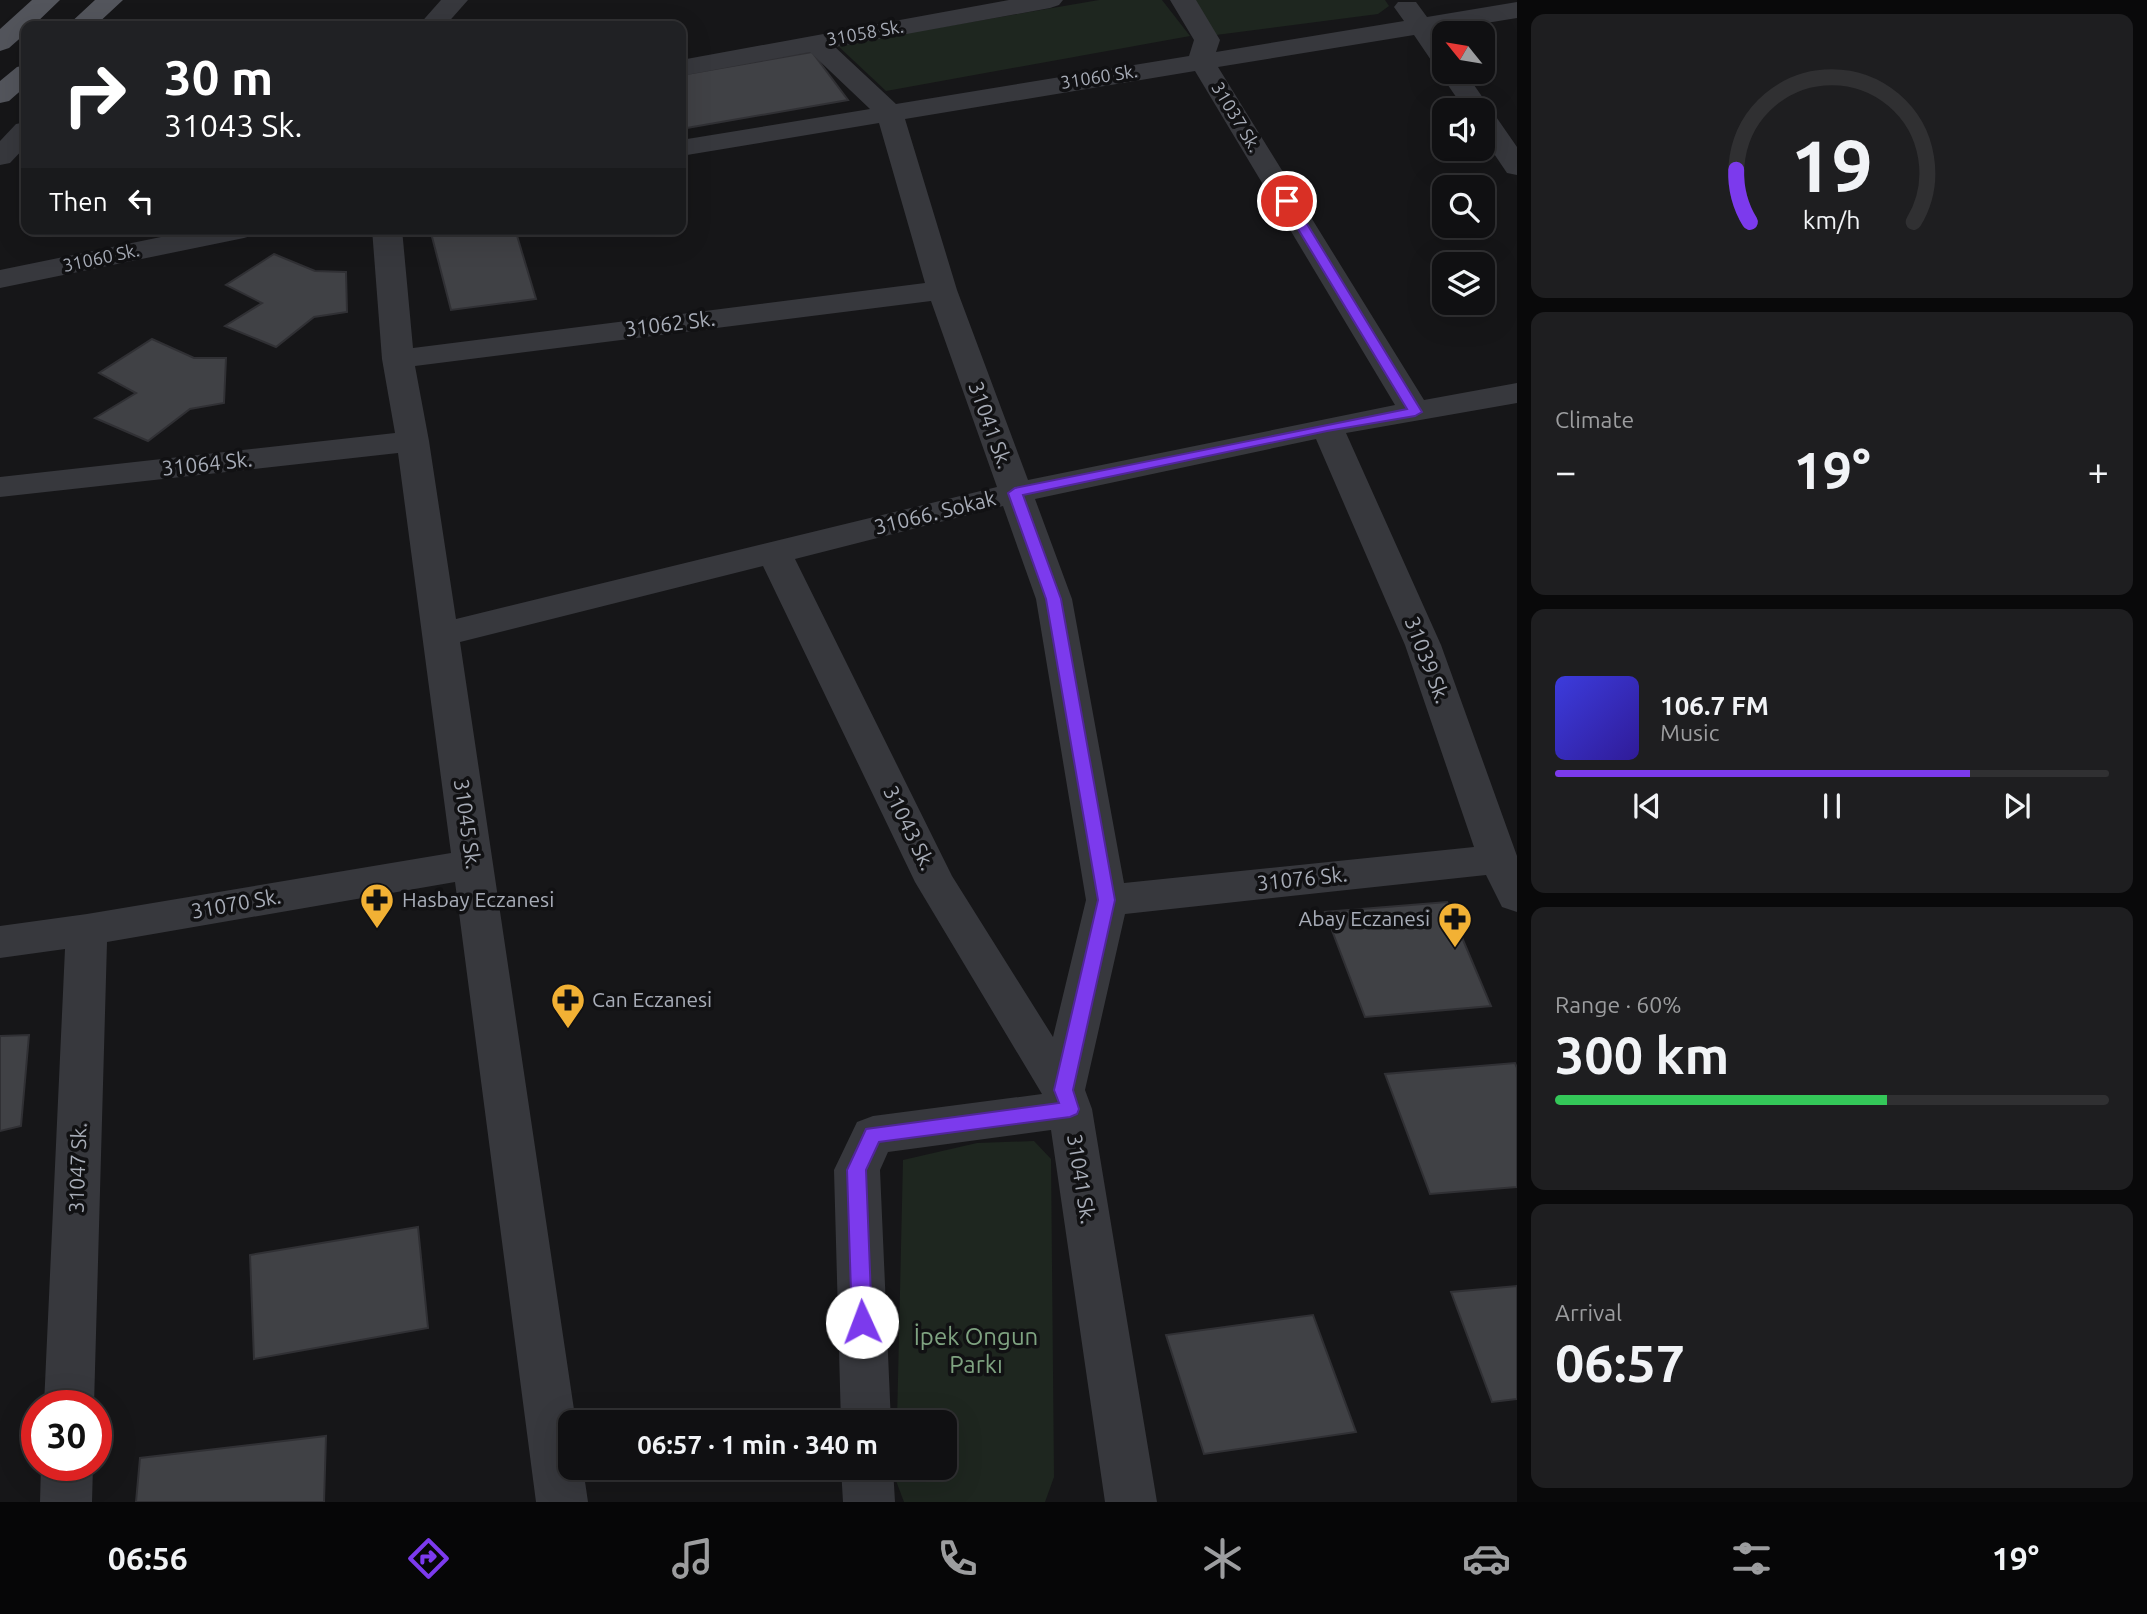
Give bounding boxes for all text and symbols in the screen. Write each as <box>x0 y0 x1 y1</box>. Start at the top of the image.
street label: 31058 Sk. <box>825 15 905 49</box>
north arrow <box>1432 21 1494 84</box>
map controls <box>1432 21 1495 315</box>
icon: right <box>49 49 140 140</box>
text: 30 m <box>164 49 273 104</box>
street label: 31060 Sk. <box>1059 60 1139 92</box>
street label: 31037 Sk. <box>1208 78 1265 155</box>
button: sound <box>1432 98 1495 161</box>
text: 31043 Sk. <box>164 107 302 143</box>
text: 19 <box>1791 124 1873 206</box>
pin <box>1257 171 1317 231</box>
button: search <box>1432 175 1495 238</box>
icon: left <box>122 182 160 220</box>
icon: arrive <box>1268 182 1306 220</box>
text: Then <box>49 187 108 216</box>
text: km/h <box>1803 206 1861 234</box>
street label: 31060 Sk. <box>61 239 141 275</box>
button: layers <box>1432 252 1495 315</box>
street label: 31062 Sk. <box>623 306 716 340</box>
street label: 31041 Sk. <box>964 378 1018 471</box>
text: Climate <box>1555 407 1634 432</box>
text: 19° <box>1793 441 1871 499</box>
street label: 31064 Sk. <box>160 446 253 480</box>
text: − <box>1555 450 1576 492</box>
text: + <box>2088 450 2109 492</box>
street label: 31066. Sokak <box>871 485 998 539</box>
street label: 31039 Sk. <box>1400 613 1455 706</box>
text: 106.7 FM <box>1660 691 1769 720</box>
text: Music <box>1660 720 1719 745</box>
street label: 31045 Sk. <box>450 777 486 871</box>
street label: 31043 Sk. <box>879 781 941 874</box>
icon: previous <box>1628 787 1666 825</box>
icon: pause <box>1813 787 1851 825</box>
icon: next <box>1998 787 2036 825</box>
street label: 31076 Sk. <box>1255 861 1348 895</box>
pharmacy icon: Hasbay Eczanesi <box>358 881 396 930</box>
street label: 31070 Sk. <box>189 883 283 923</box>
place label: Hasbay Eczanesi <box>402 887 554 911</box>
pharmacy icon: Abay Eczanesi <box>1436 900 1474 949</box>
place label: Abay Eczanesi <box>1299 906 1430 930</box>
pharmacy icon: Can Eczanesi <box>549 981 587 1030</box>
place label: Can Eczanesi <box>592 987 712 1011</box>
text: Range · 60% <box>1555 992 1682 1017</box>
text: 300 km <box>1555 1026 1729 1084</box>
street label: 31047 Sk. <box>63 1122 91 1214</box>
street label: 31041 Sk. <box>1063 1132 1101 1226</box>
position arrow <box>825 1285 899 1359</box>
text: Arrival <box>1555 1300 1622 1325</box>
park label: İpek Ongun Parkı <box>914 1323 1038 1378</box>
text: 06:57 <box>1555 1334 1685 1392</box>
speed limit sign: 30 <box>21 1390 112 1481</box>
text: 06:57 · 1 min · 340 m <box>637 1430 878 1459</box>
icon: directions <box>404 1534 453 1583</box>
icon: music <box>668 1534 717 1583</box>
icon: phone <box>933 1534 982 1583</box>
icon: climate <box>1198 1534 1247 1583</box>
icon: car <box>1462 1534 1511 1583</box>
icon: filters <box>1727 1534 1776 1583</box>
text: 06:56 <box>108 1540 188 1576</box>
text: 19° <box>1992 1540 2039 1576</box>

